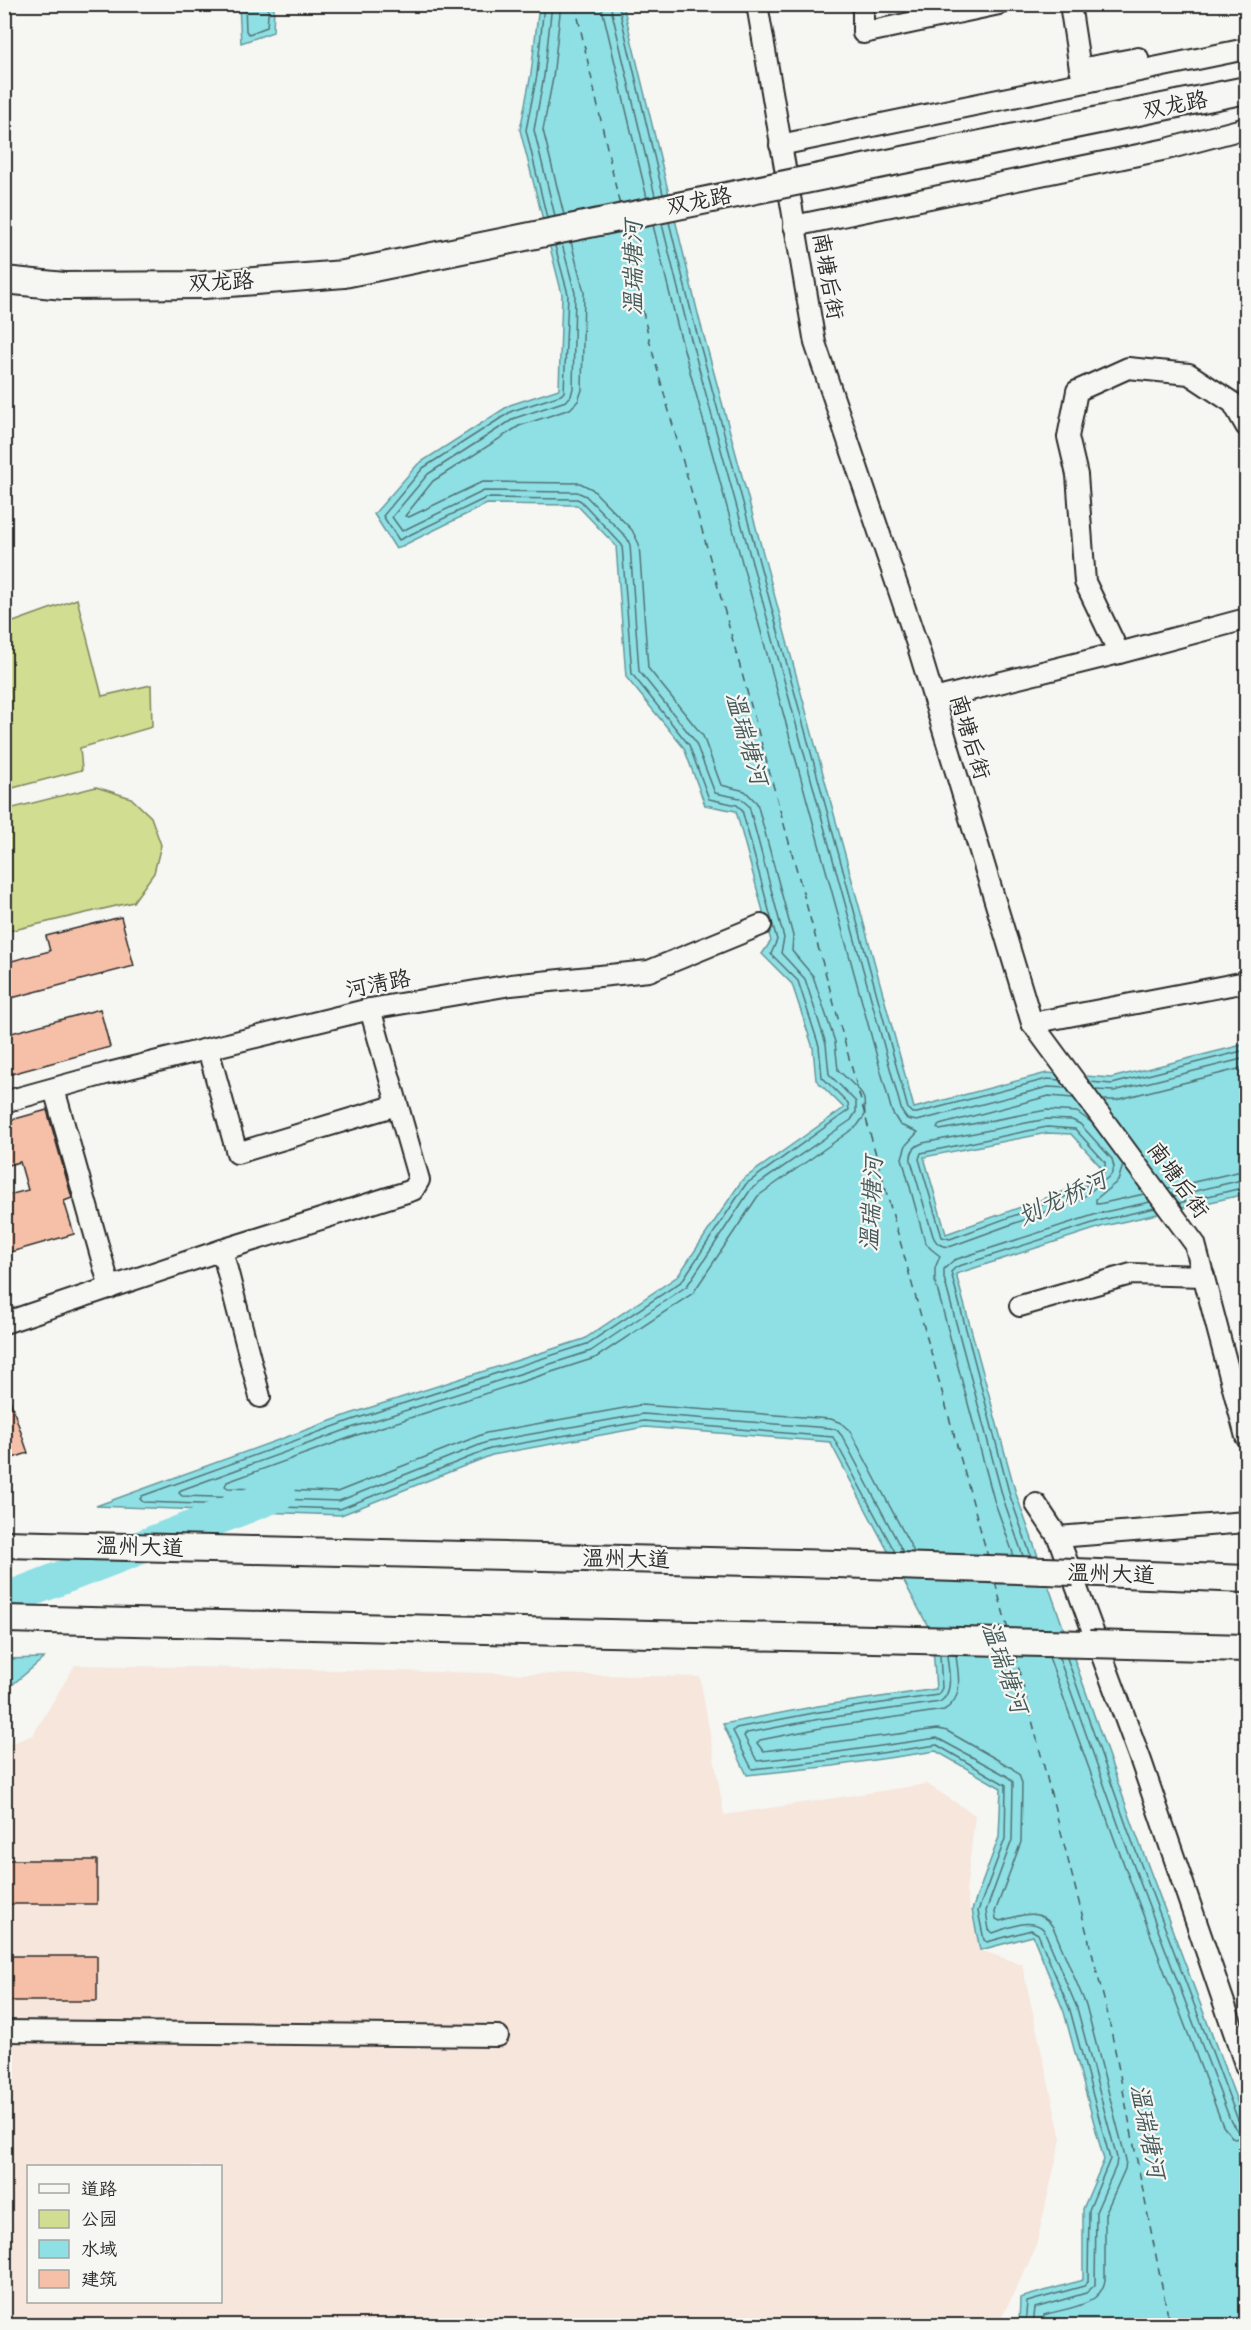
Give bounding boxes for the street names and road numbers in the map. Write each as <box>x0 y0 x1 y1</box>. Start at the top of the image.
street label: 双龙路 <box>1140 86 1210 124</box>
street label: 双龙路 <box>664 182 734 220</box>
street label: 南塘后街 <box>808 230 848 322</box>
street label: 双龙路 <box>187 267 255 297</box>
street label: 南塘后街 <box>945 691 995 783</box>
street label: 河清路 <box>343 965 413 1003</box>
street label: 南塘后街 <box>1142 1137 1214 1223</box>
street label: 温州大道 <box>96 1532 184 1562</box>
street label: 温州大道 <box>582 1545 670 1573</box>
street label: 温州大道 <box>1067 1559 1155 1589</box>

